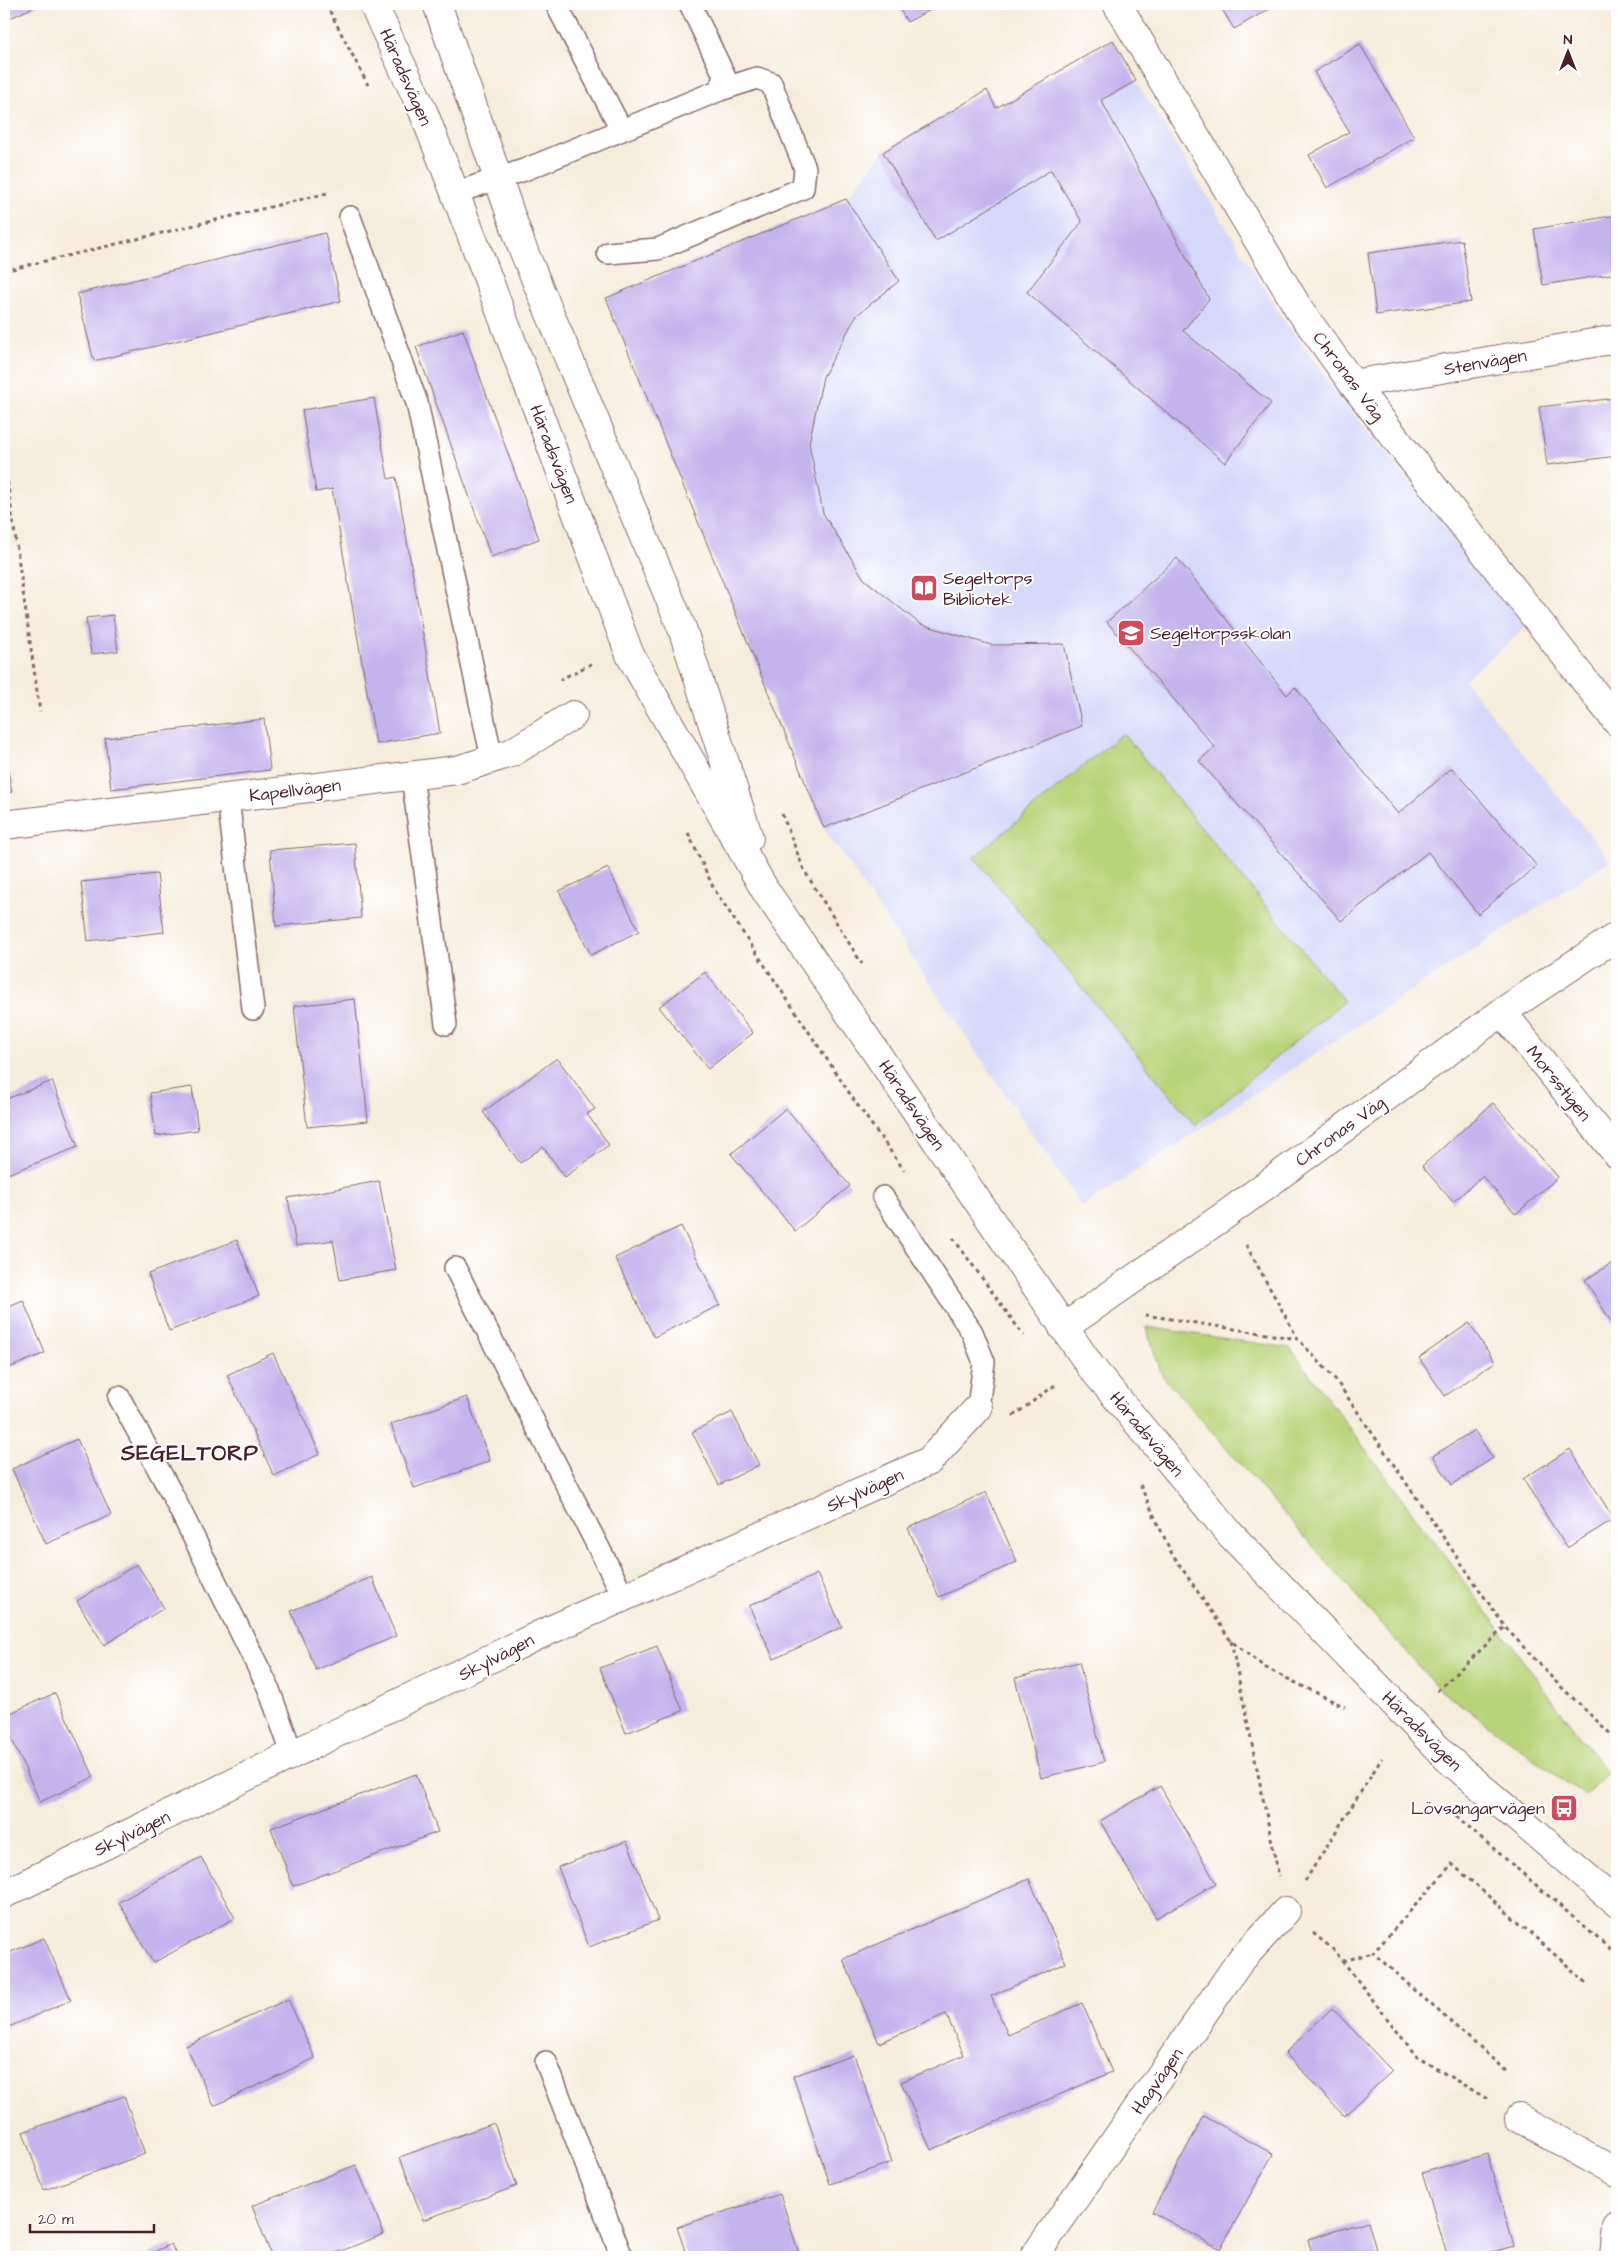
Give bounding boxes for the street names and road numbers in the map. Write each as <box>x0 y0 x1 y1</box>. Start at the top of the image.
street label: Häradsvägen <box>372 25 438 130</box>
street label: Chronas Väg <box>1306 327 1390 427</box>
street label: Stenvägen <box>1442 343 1529 383</box>
street label: Häradsvägen <box>522 401 584 508</box>
street label: Kapellvägen <box>248 772 342 810</box>
street label: Morsstigen <box>1519 1040 1597 1127</box>
street label: Häradsvägen <box>871 1055 951 1156</box>
street label: Chronas Väg <box>1290 1090 1391 1173</box>
street label: Häradsvägen <box>1103 1386 1190 1483</box>
street label: Skylvägen <box>823 1462 908 1519</box>
street label: Skylvägen <box>454 1628 539 1688</box>
street label: Häradsvägen <box>1375 1686 1467 1778</box>
street label: Skylvägen <box>90 1804 175 1864</box>
street label: Hagvägen <box>1125 2043 1190 2120</box>

